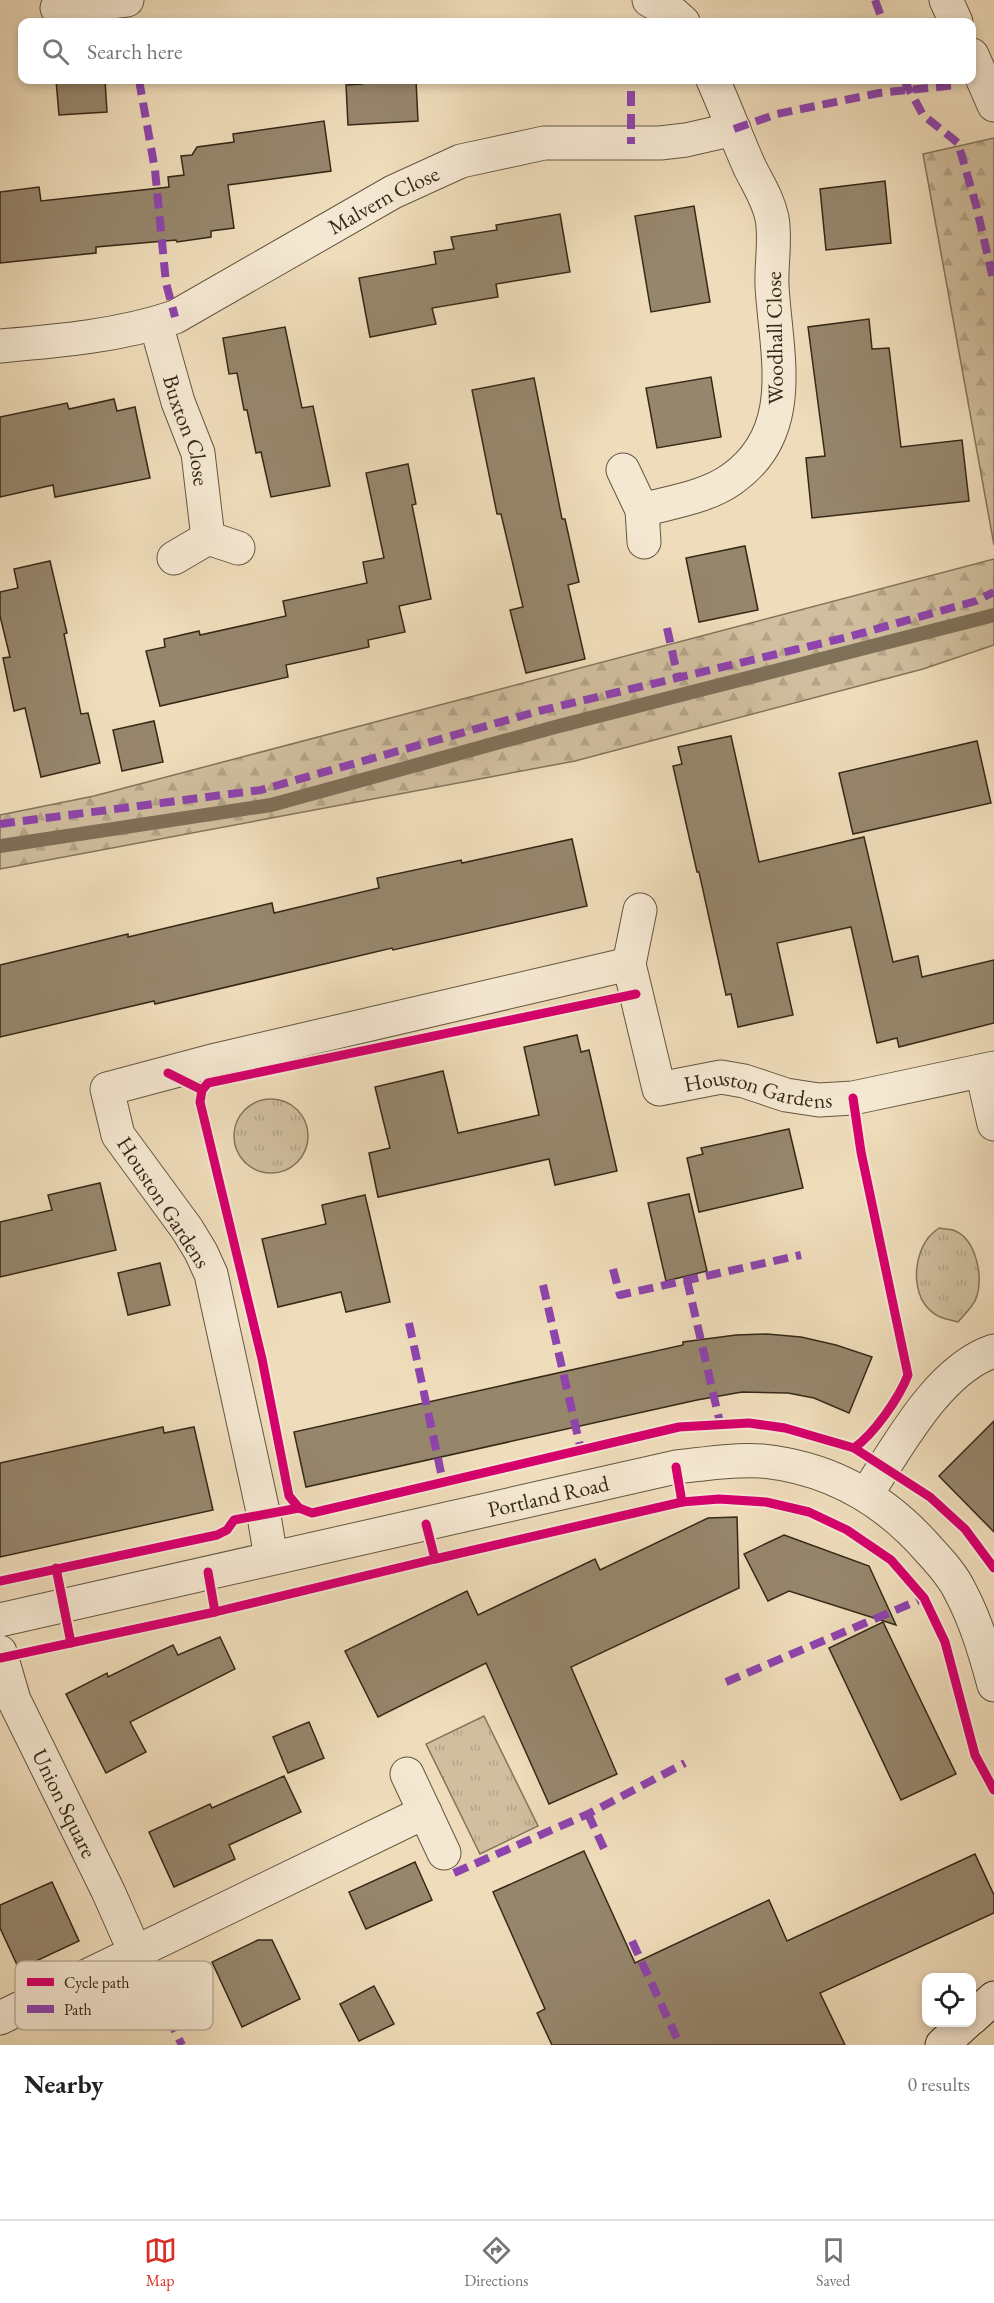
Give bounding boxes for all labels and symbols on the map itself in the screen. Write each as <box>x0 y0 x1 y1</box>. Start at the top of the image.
street label: Malvern Close <box>323 159 444 241</box>
street label: Woodhall Close <box>759 271 790 405</box>
street label: Buxton Close <box>156 372 216 488</box>
street label: Houston Gardens <box>681 1063 833 1115</box>
street label: Houston Gardens <box>110 1131 217 1274</box>
street label: Portland Road <box>485 1468 613 1524</box>
street label: Union Square <box>25 1744 104 1863</box>
legend <box>15 1961 213 2030</box>
text: Cycle path <box>64 1972 129 1993</box>
text: Path <box>64 1999 92 2020</box>

